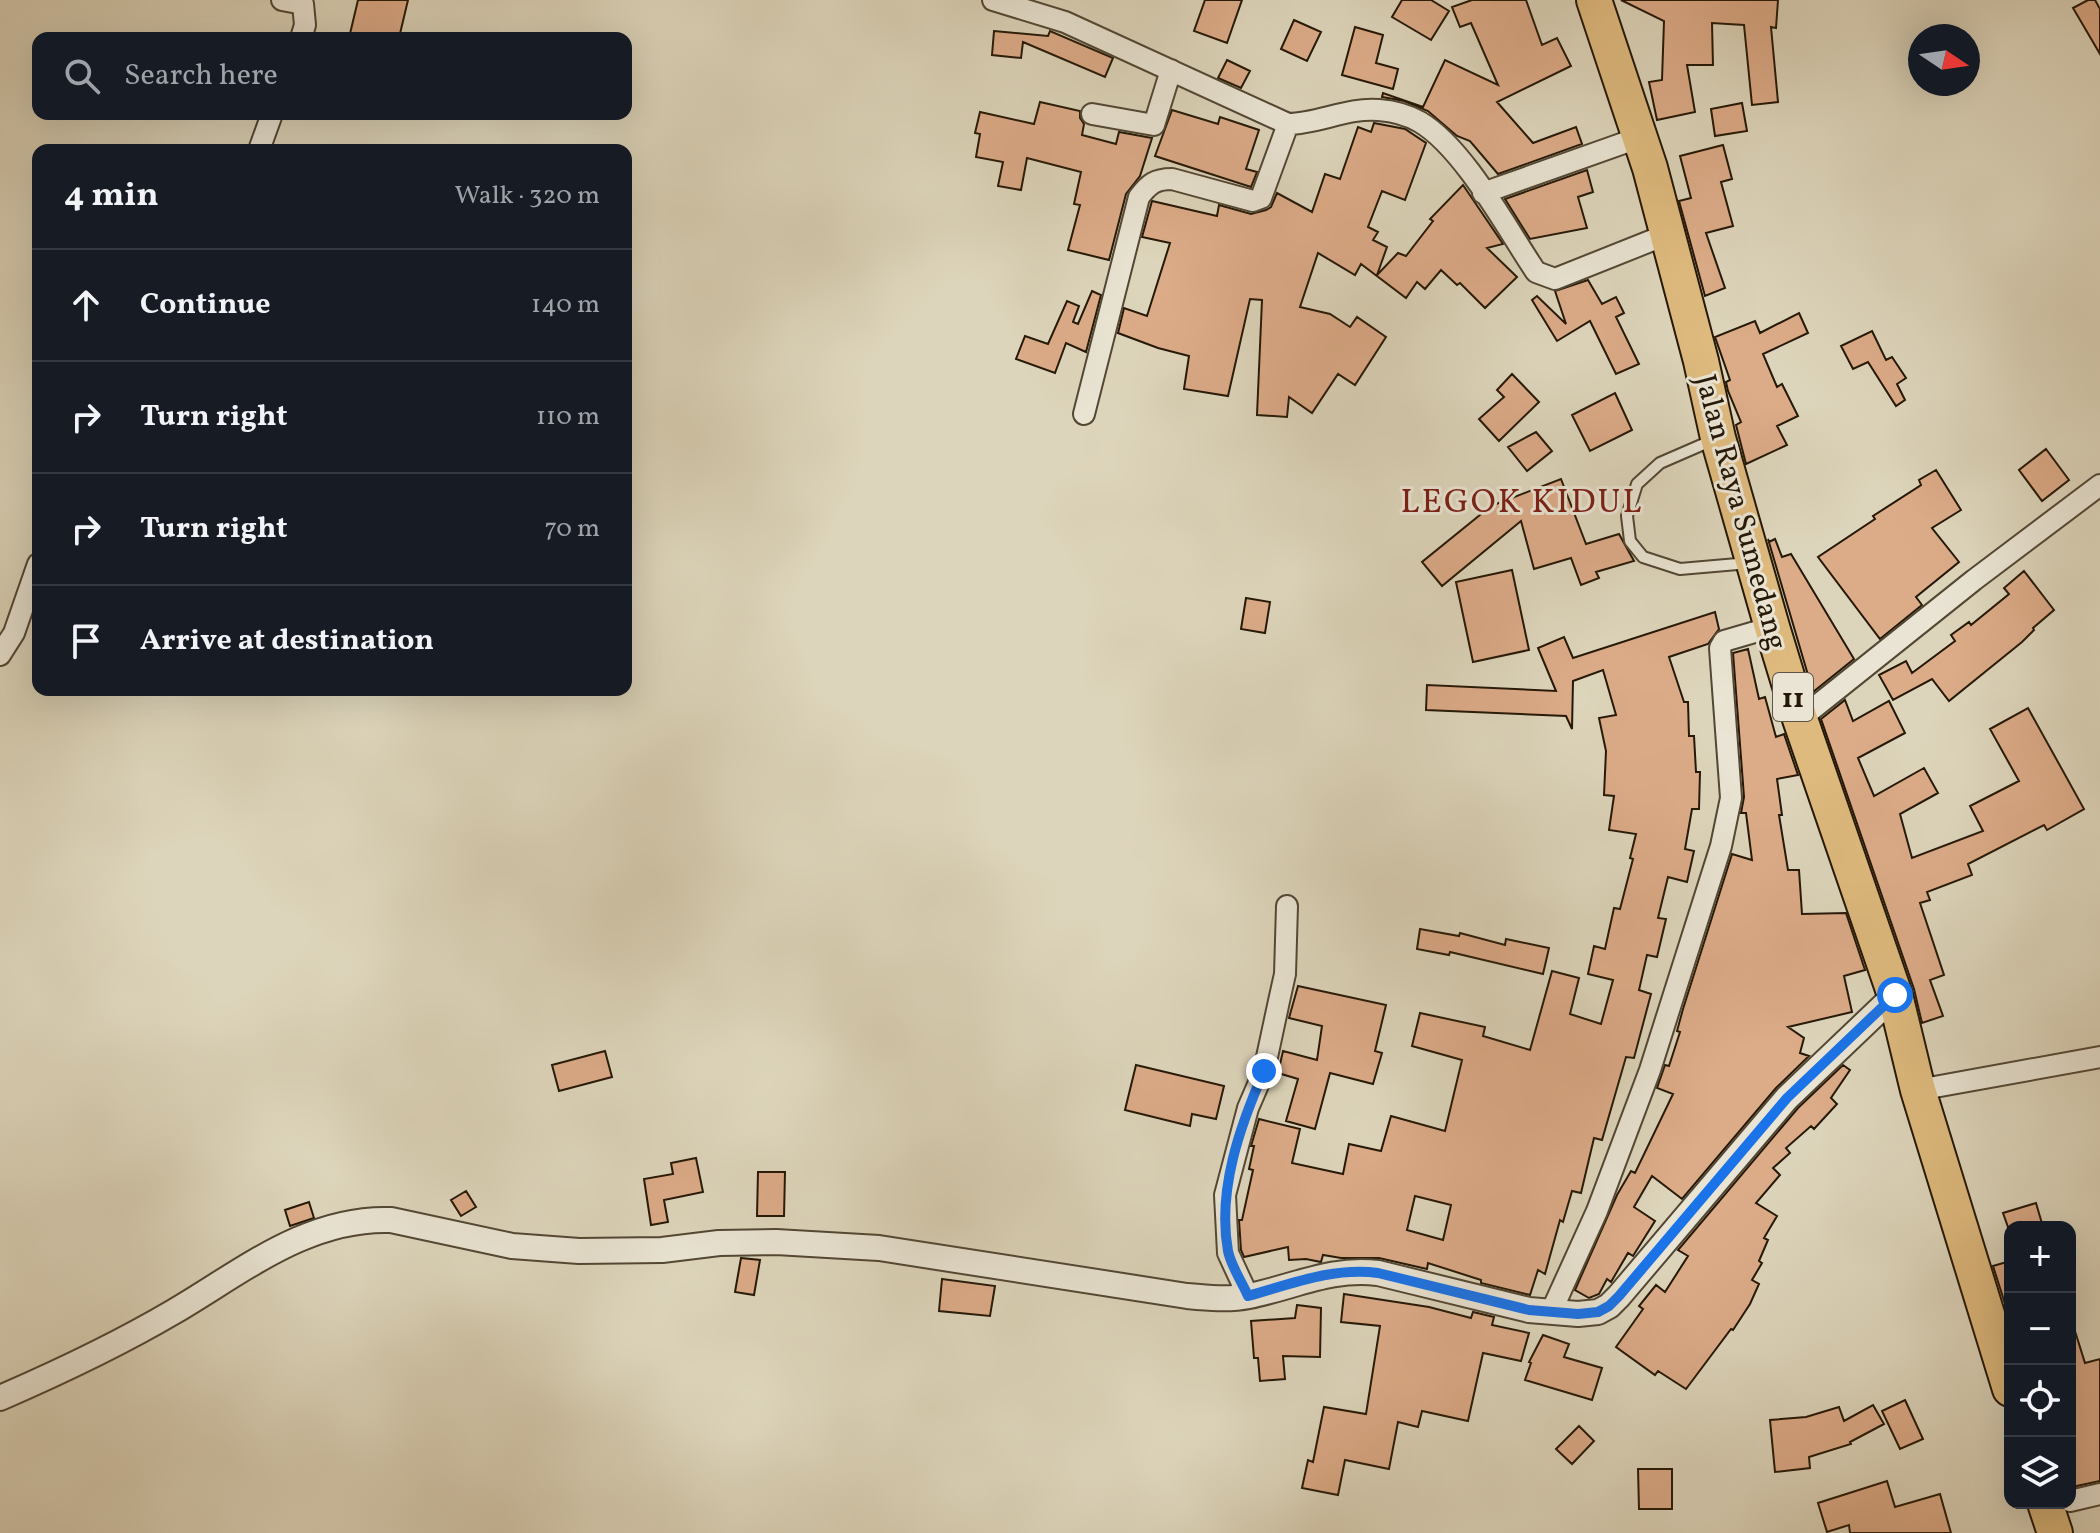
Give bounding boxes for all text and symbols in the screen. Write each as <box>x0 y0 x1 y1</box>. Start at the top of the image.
north arrow <box>1908 24 1980 96</box>
search box <box>32 32 632 120</box>
icon: search <box>60 54 104 98</box>
text: Search here <box>124 55 278 97</box>
text: 4 min <box>64 173 159 220</box>
text: Walk · 320 m <box>454 178 600 214</box>
icon: ahead <box>64 283 108 327</box>
text: Continue <box>140 284 271 326</box>
text: 140 m <box>531 287 600 323</box>
street label: Jalan Raya Sumedang <box>1683 370 1797 655</box>
icon: right <box>64 395 108 439</box>
text: Turn right <box>140 396 288 438</box>
text: 110 m <box>536 399 600 435</box>
district label: LEGOK KIDUL <box>1401 480 1643 527</box>
icon: right <box>64 507 108 551</box>
text: Turn right <box>140 508 288 550</box>
text: 70 m <box>545 511 600 547</box>
icon: arrive <box>64 619 108 663</box>
text: Arrive at destination <box>140 620 434 662</box>
road number: 11 <box>1773 673 1813 721</box>
route start <box>1877 977 1913 1013</box>
route end <box>1246 1053 1282 1089</box>
map controls <box>2004 1221 2076 1509</box>
button: + <box>2004 1221 2076 1293</box>
button: − <box>2004 1293 2076 1365</box>
button: locate <box>2004 1365 2076 1437</box>
button: layers <box>2004 1437 2076 1509</box>

